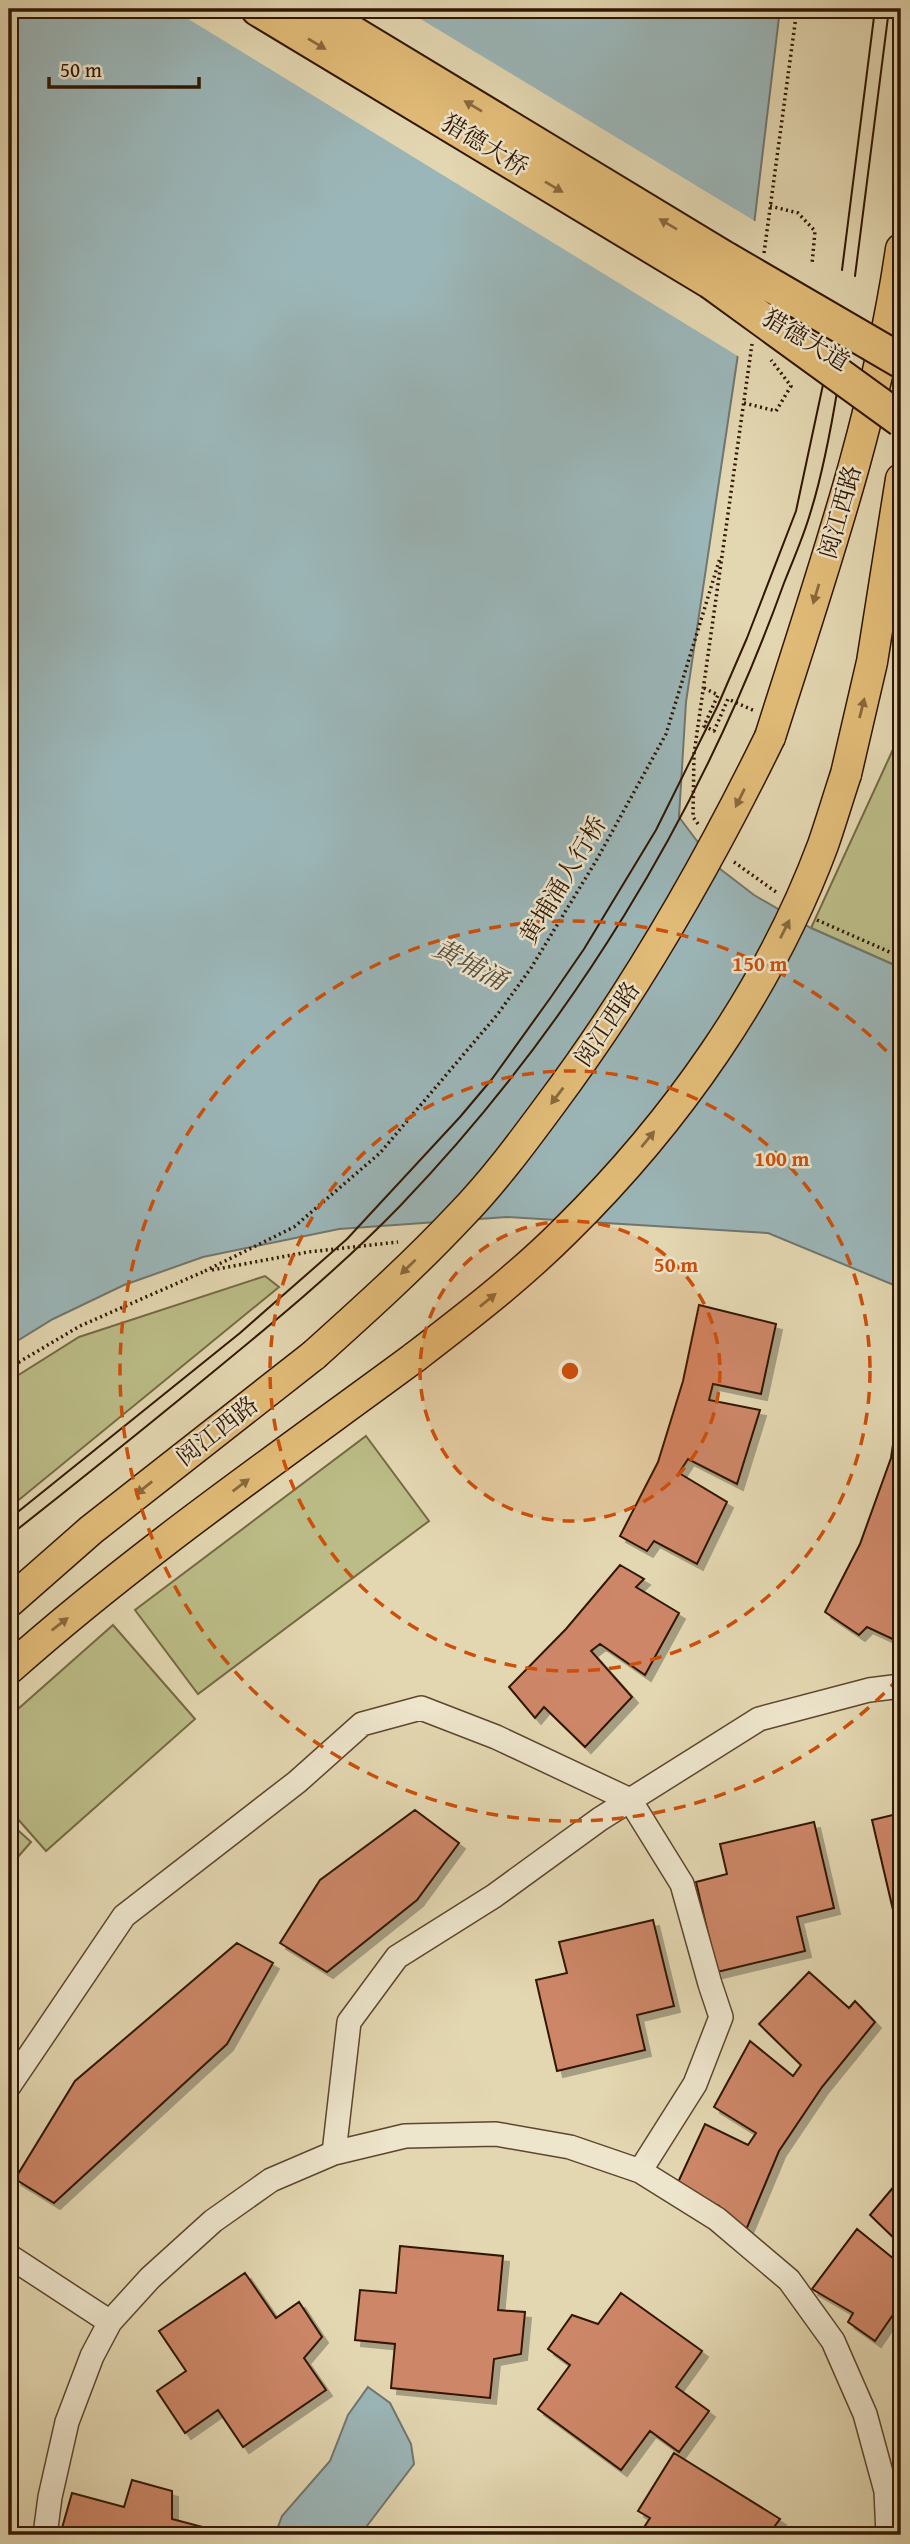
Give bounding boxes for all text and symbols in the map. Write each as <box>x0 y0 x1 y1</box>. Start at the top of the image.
one-way arrow <box>307 38 326 51</box>
scale bar <box>49 46 200 90</box>
text: 50 m <box>60 54 102 85</box>
one-way arrow <box>464 99 483 112</box>
street label: 猎德大桥 <box>435 105 535 184</box>
one-way arrow <box>544 181 563 193</box>
one-way arrow <box>658 217 677 230</box>
street label: 猎德大道 <box>756 300 856 379</box>
street label: 阅江西路 <box>809 461 870 563</box>
one-way arrow <box>810 583 820 604</box>
one-way arrow <box>857 697 868 719</box>
one-way arrow <box>735 788 746 808</box>
street label: 黄埔涌人行桥 <box>510 809 615 950</box>
one-way arrow <box>780 919 791 939</box>
water label: 黄埔涌 <box>427 928 516 1000</box>
text: 150 m <box>732 948 788 979</box>
street label: 阅江西路 <box>565 974 648 1073</box>
one-way arrow <box>550 1086 564 1105</box>
one-way arrow <box>641 1131 656 1149</box>
text: 100 m <box>754 1143 810 1174</box>
text: 50 m <box>654 1249 698 1280</box>
one-way arrow <box>400 1259 417 1275</box>
one-way arrow <box>478 1292 496 1307</box>
centre of rings <box>558 1359 582 1383</box>
street label: 阅江西路 <box>168 1387 265 1474</box>
one-way arrow <box>231 1478 249 1493</box>
one-way arrow <box>136 1480 154 1495</box>
one-way arrow <box>51 1617 69 1632</box>

